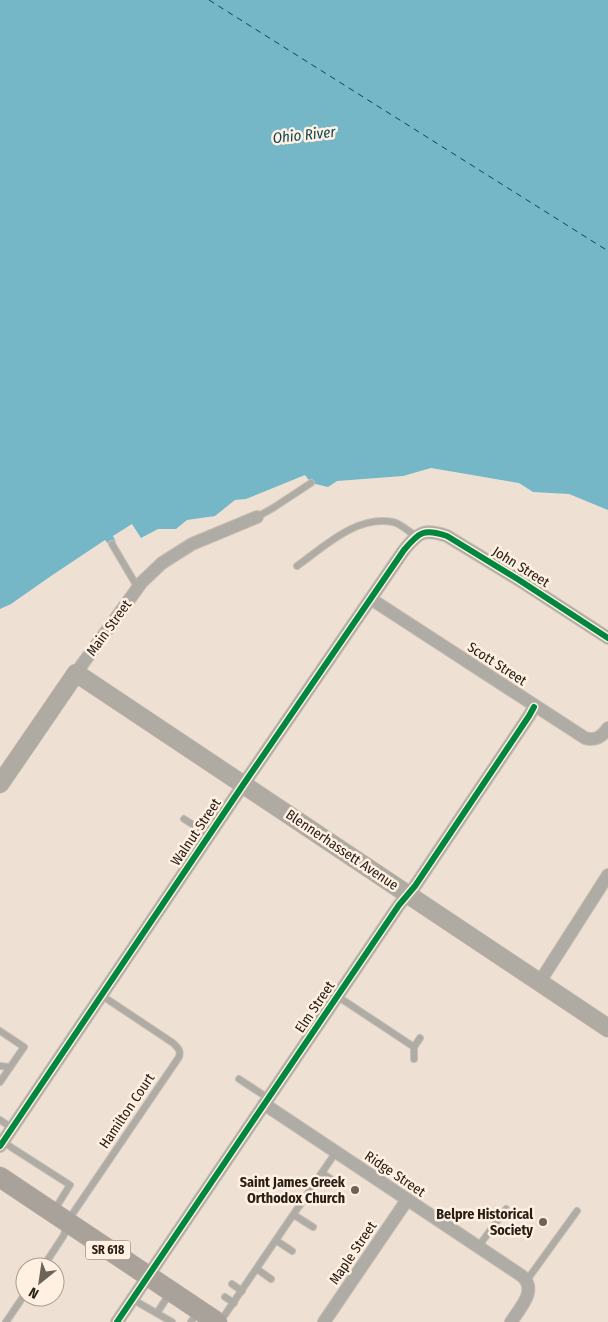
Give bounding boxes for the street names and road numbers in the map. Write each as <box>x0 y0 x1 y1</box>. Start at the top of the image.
street label: John Street <box>489 543 553 591</box>
street label: Main Street <box>83 596 135 659</box>
street label: Scott Street <box>464 639 530 690</box>
street label: Walnut Street <box>167 795 225 869</box>
street label: Blennerhassett Avenue <box>282 806 402 894</box>
street label: Elm Street <box>292 978 339 1036</box>
street label: Hamilton Court <box>96 1070 159 1152</box>
street label: Ridge Street <box>361 1147 429 1201</box>
street label: Maple Street <box>326 1218 381 1288</box>
road number: SR 618 <box>86 1240 130 1260</box>

